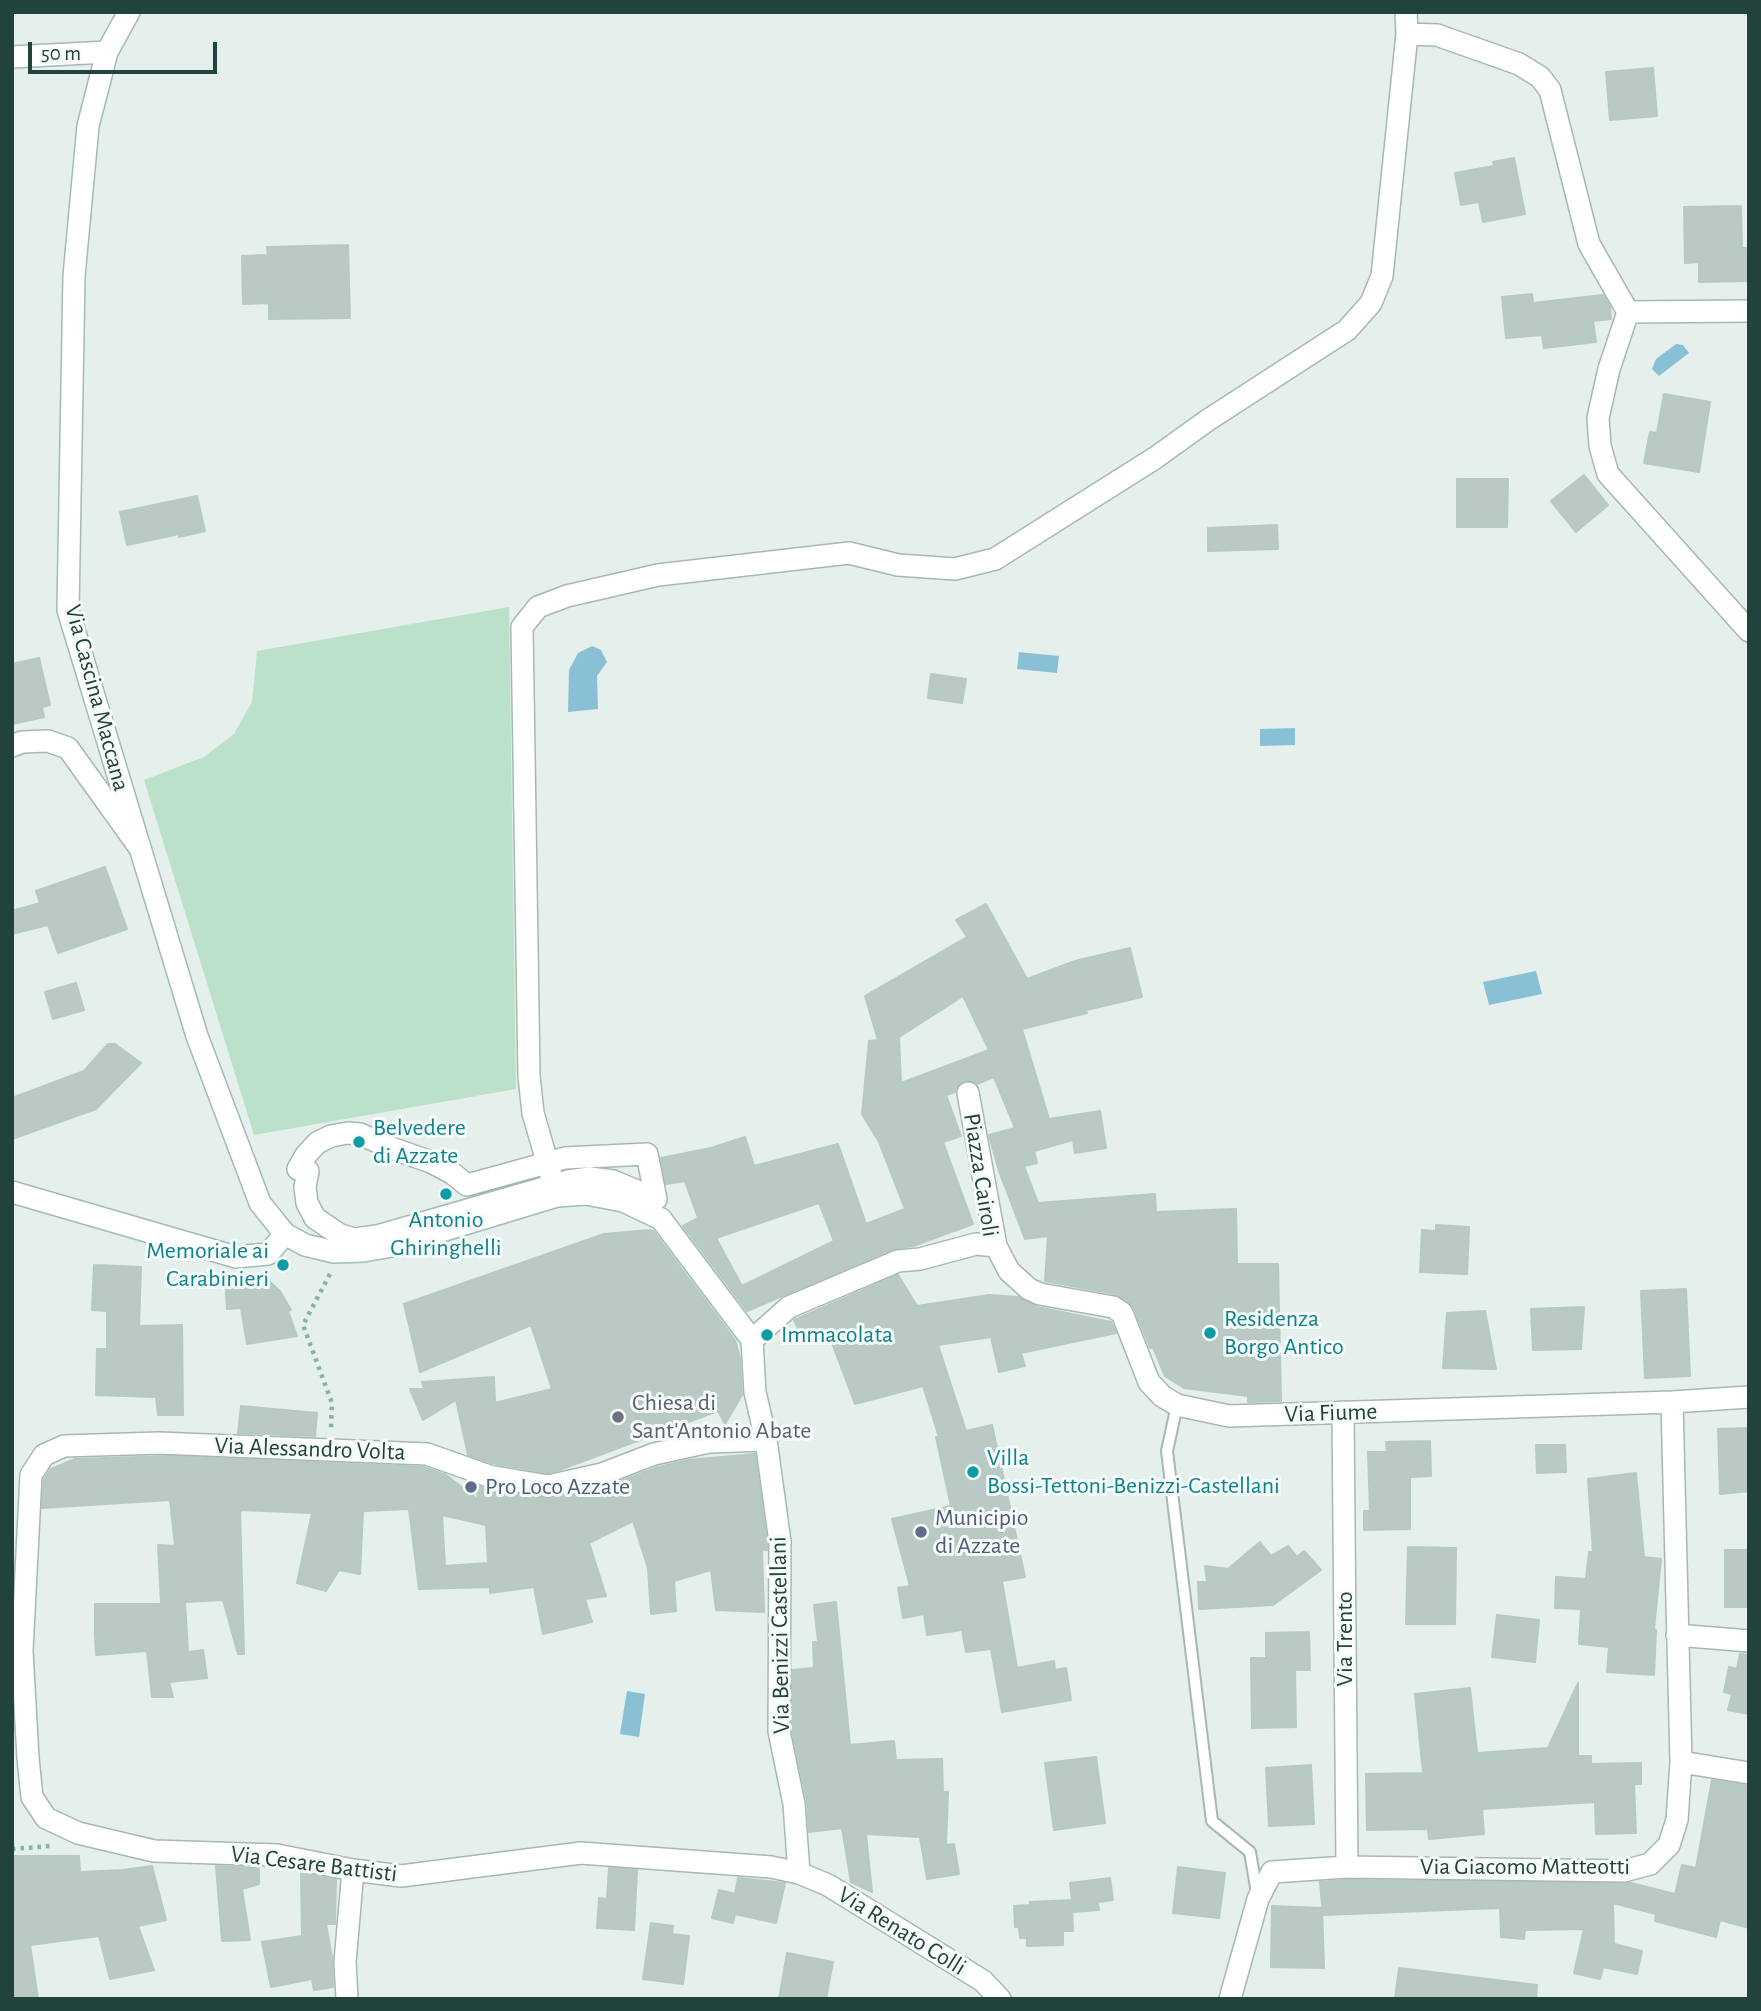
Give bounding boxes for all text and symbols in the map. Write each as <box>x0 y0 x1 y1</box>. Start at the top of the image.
scale bar <box>32 28 220 72</box>
text: 50 m <box>41 43 81 64</box>
street label: Via Cascina Maccana <box>58 602 136 794</box>
street label: Piazza Cairoli <box>957 1111 1005 1239</box>
place label: Belvedere di Azzate <box>373 1114 466 1170</box>
marker: Belvedere di Azzate <box>351 1134 367 1150</box>
marker: Antonio Ghiringhelli <box>438 1186 454 1202</box>
place label: Antonio Ghiringhelli <box>390 1206 502 1262</box>
place label: Memoriale ai Carabinieri <box>146 1237 269 1293</box>
marker: Memoriale ai Carabinieri <box>275 1257 291 1273</box>
place label: Residenza Borgo Antico <box>1224 1305 1344 1361</box>
place label: Immacolata <box>781 1321 893 1349</box>
marker: Residenza Borgo Antico <box>1202 1325 1218 1341</box>
marker: Immacolata <box>759 1327 775 1343</box>
place label: Chiesa di Sant'Antonio Abate <box>632 1389 811 1445</box>
street label: Via Fiume <box>1284 1397 1378 1429</box>
marker: Chiesa di Sant'Antonio Abate <box>610 1409 626 1425</box>
street label: Via Alessandro Volta <box>214 1431 406 1467</box>
place label: Villa Bossi-Tettoni-Benizzi-Castellani <box>987 1444 1280 1500</box>
marker: Villa Bossi-Tettoni-Benizzi-Castellani <box>965 1464 981 1480</box>
place label: Pro Loco Azzate <box>485 1473 630 1501</box>
marker: Pro Loco Azzate <box>463 1479 479 1495</box>
place label: Municipio di Azzate <box>935 1504 1029 1560</box>
marker: Municipio di Azzate <box>913 1524 929 1540</box>
street label: Via Benizzi Castellani <box>764 1536 796 1734</box>
street label: Via Trento <box>1331 1592 1359 1686</box>
street label: Via Cesare Battisti <box>229 1840 399 1888</box>
street label: Via Giacomo Matteotti <box>1420 1853 1630 1881</box>
street label: Via Renato Colli <box>833 1880 971 1982</box>

